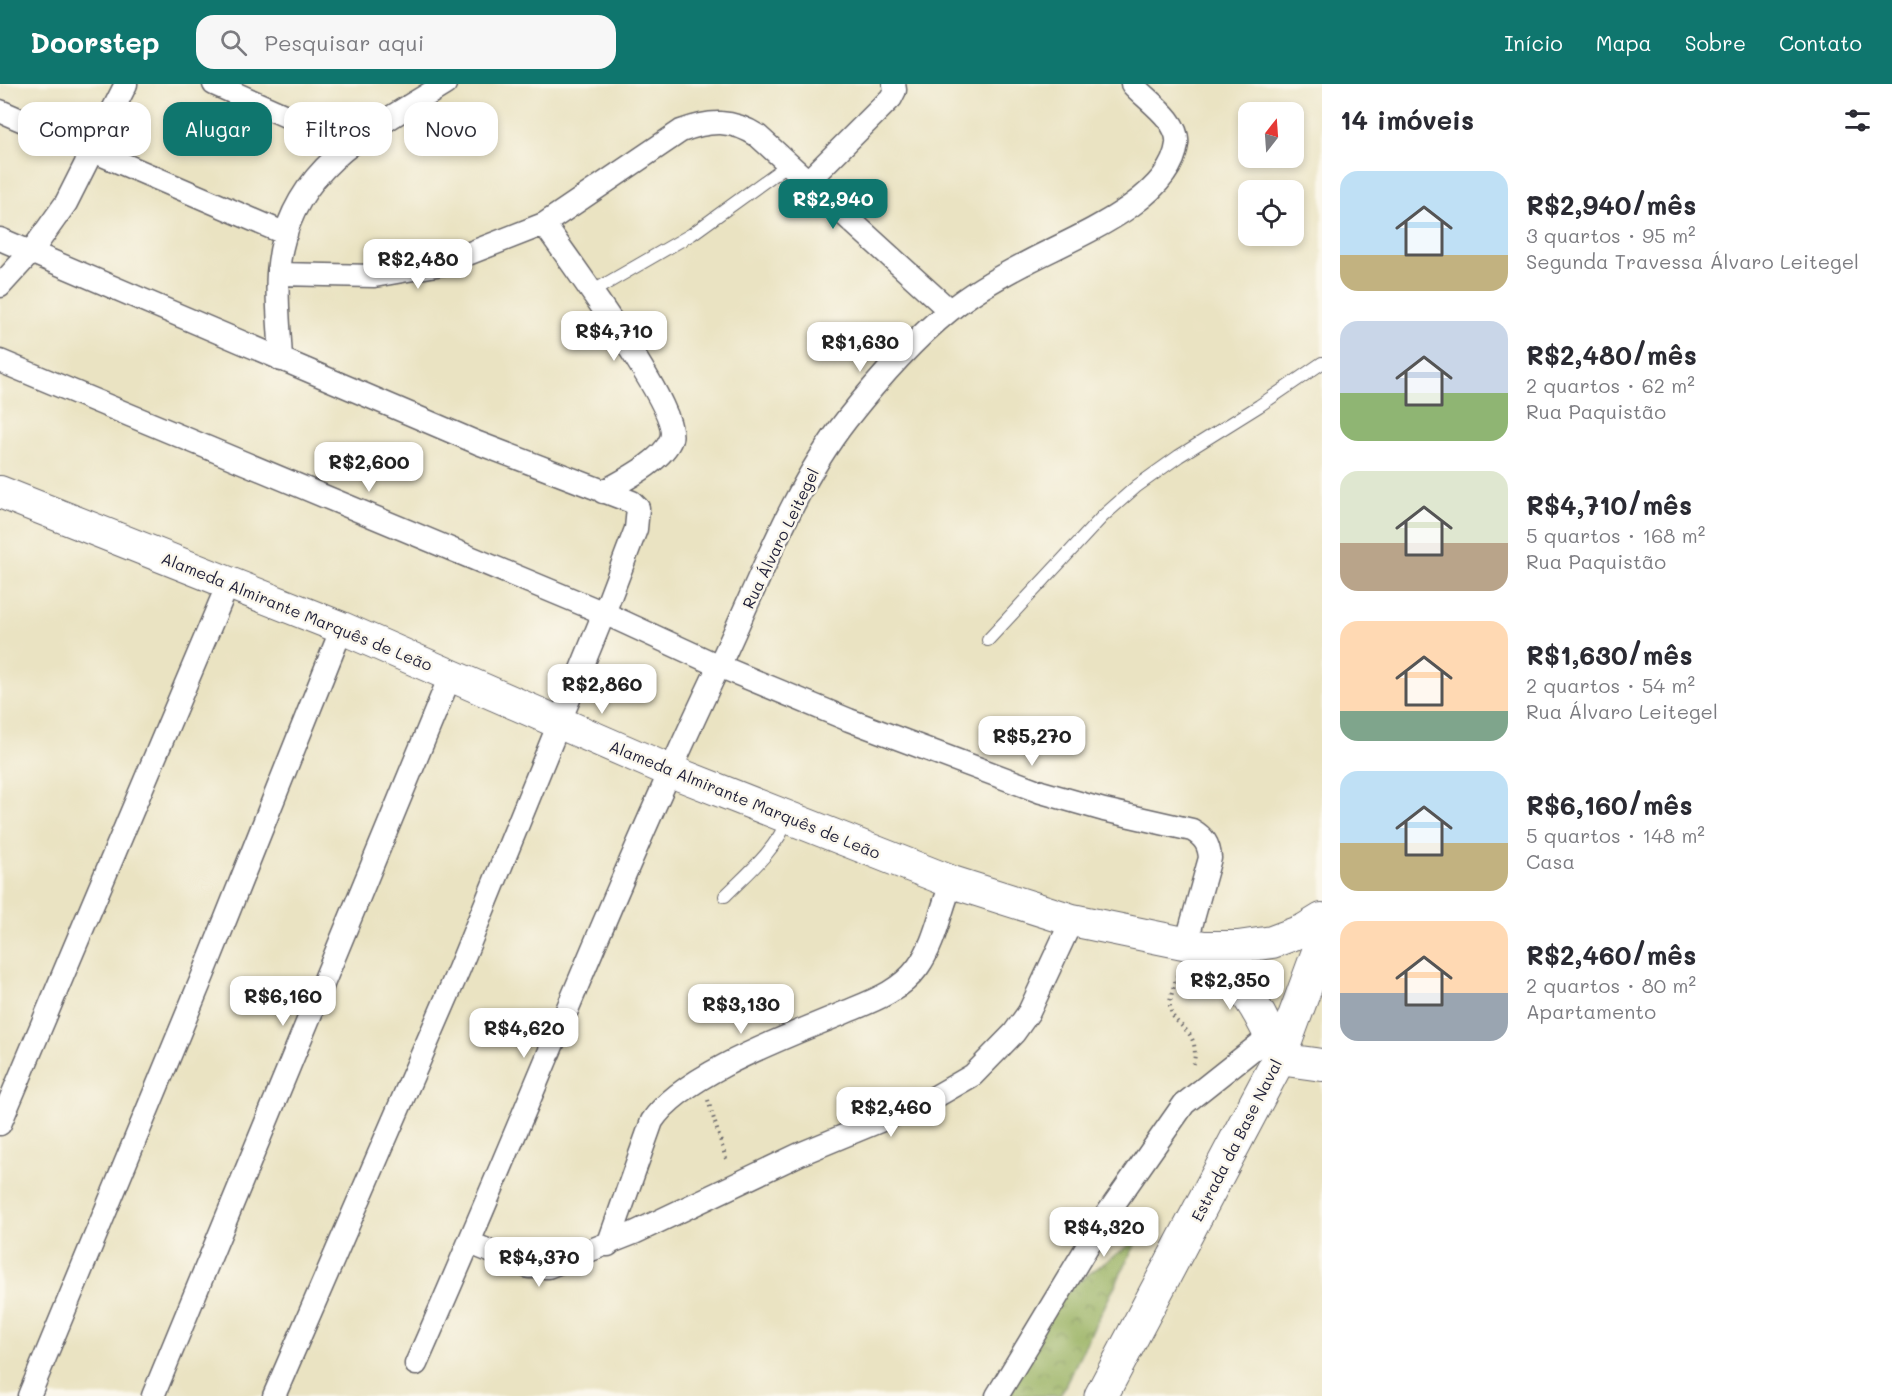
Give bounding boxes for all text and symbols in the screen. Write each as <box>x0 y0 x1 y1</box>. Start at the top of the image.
search box <box>196 15 616 69</box>
text: Doorstep <box>30 24 160 60</box>
icon: search <box>217 26 250 59</box>
text: Pesquisar aqui <box>265 28 424 57</box>
text: Início <box>1504 29 1563 56</box>
text: Mapa <box>1596 29 1652 56</box>
text: Sobre <box>1685 29 1746 56</box>
text: Contato <box>1779 29 1862 56</box>
chip: Comprar <box>18 102 151 156</box>
chip: Alugar <box>163 102 272 156</box>
chip: Filtros <box>284 102 392 156</box>
chip: Novo <box>404 102 498 156</box>
north arrow <box>1238 102 1304 168</box>
map controls <box>1238 102 1304 246</box>
text: 14 imóveis <box>1340 103 1474 137</box>
icon: filters <box>1841 104 1874 137</box>
pin: R$2,940 <box>778 179 888 230</box>
button: locate <box>1238 180 1304 246</box>
text: R$2,940 <box>792 185 874 211</box>
text: R$2,940/mês <box>1526 188 1696 222</box>
icon: home <box>1388 195 1460 267</box>
text: 3 quartos · 95 m² <box>1526 222 1696 248</box>
pin: R$2,480 <box>363 239 473 290</box>
text: R$2,480 <box>377 245 459 271</box>
text: Segunda Travessa Álvaro Leitegel <box>1526 248 1859 274</box>
pin: R$4,710 <box>559 311 669 362</box>
text: R$4,710 <box>575 317 653 343</box>
pin: R$1,630 <box>805 322 915 373</box>
text: R$1,630 <box>821 328 899 354</box>
text: R$2,480/mês <box>1526 338 1697 372</box>
icon: home <box>1388 345 1460 417</box>
text: 2 quartos · 62 m² <box>1526 372 1695 398</box>
text: Rua Paquistão <box>1526 398 1666 424</box>
pin: R$2,600 <box>314 442 424 493</box>
text: R$2,600 <box>328 448 410 474</box>
street label: Rua Álvaro Leitegel <box>737 464 823 612</box>
text: R$4,710/mês <box>1526 488 1692 522</box>
icon: home <box>1388 495 1460 567</box>
text: 5 quartos · 168 m² <box>1526 522 1705 548</box>
street label: Alameda Almirante Marquês de Leão <box>158 547 436 675</box>
text: Rua Paquistão <box>1526 548 1666 574</box>
text: R$1,630/mês <box>1526 638 1693 672</box>
icon: home <box>1388 645 1460 717</box>
pin: R$2,860 <box>547 664 657 715</box>
text: R$2,860 <box>562 670 642 696</box>
text: 2 quartos · 54 m² <box>1526 672 1695 698</box>
text: Rua Álvaro Leitegel <box>1526 698 1718 724</box>
pin: R$5,270 <box>977 716 1087 767</box>
text: R$5,270 <box>992 722 1072 748</box>
street label: Alameda Almirante Marquês de Leão <box>606 735 884 863</box>
text: R$6,160/mês <box>1526 788 1693 822</box>
icon: home <box>1388 795 1460 867</box>
text: 5 quartos · 148 m² <box>1526 822 1705 848</box>
text: Casa <box>1526 848 1575 874</box>
text: R$2,460/mês <box>1526 938 1696 972</box>
icon: home <box>1388 945 1460 1017</box>
pin: R$2,350 <box>1175 960 1285 1011</box>
text: R$2,350 <box>1190 966 1270 992</box>
text: 2 quartos · 80 m² <box>1526 972 1696 998</box>
pin: R$6,160 <box>228 976 338 1027</box>
text: R$6,160 <box>244 982 322 1008</box>
pin: R$3,130 <box>686 984 796 1035</box>
text: R$3,130 <box>702 990 780 1016</box>
text: Apartamento <box>1526 998 1656 1024</box>
pin: R$4,620 <box>469 1008 579 1059</box>
text: R$4,620 <box>483 1014 565 1040</box>
street label: Estrada da Base Naval <box>1186 1055 1286 1225</box>
pin: R$2,460 <box>836 1087 946 1138</box>
text: R$2,460 <box>850 1093 932 1119</box>
pin: R$4,320 <box>1049 1207 1159 1258</box>
text: R$4,320 <box>1063 1213 1145 1239</box>
pin: R$4,370 <box>484 1237 594 1288</box>
text: R$4,370 <box>498 1243 580 1269</box>

